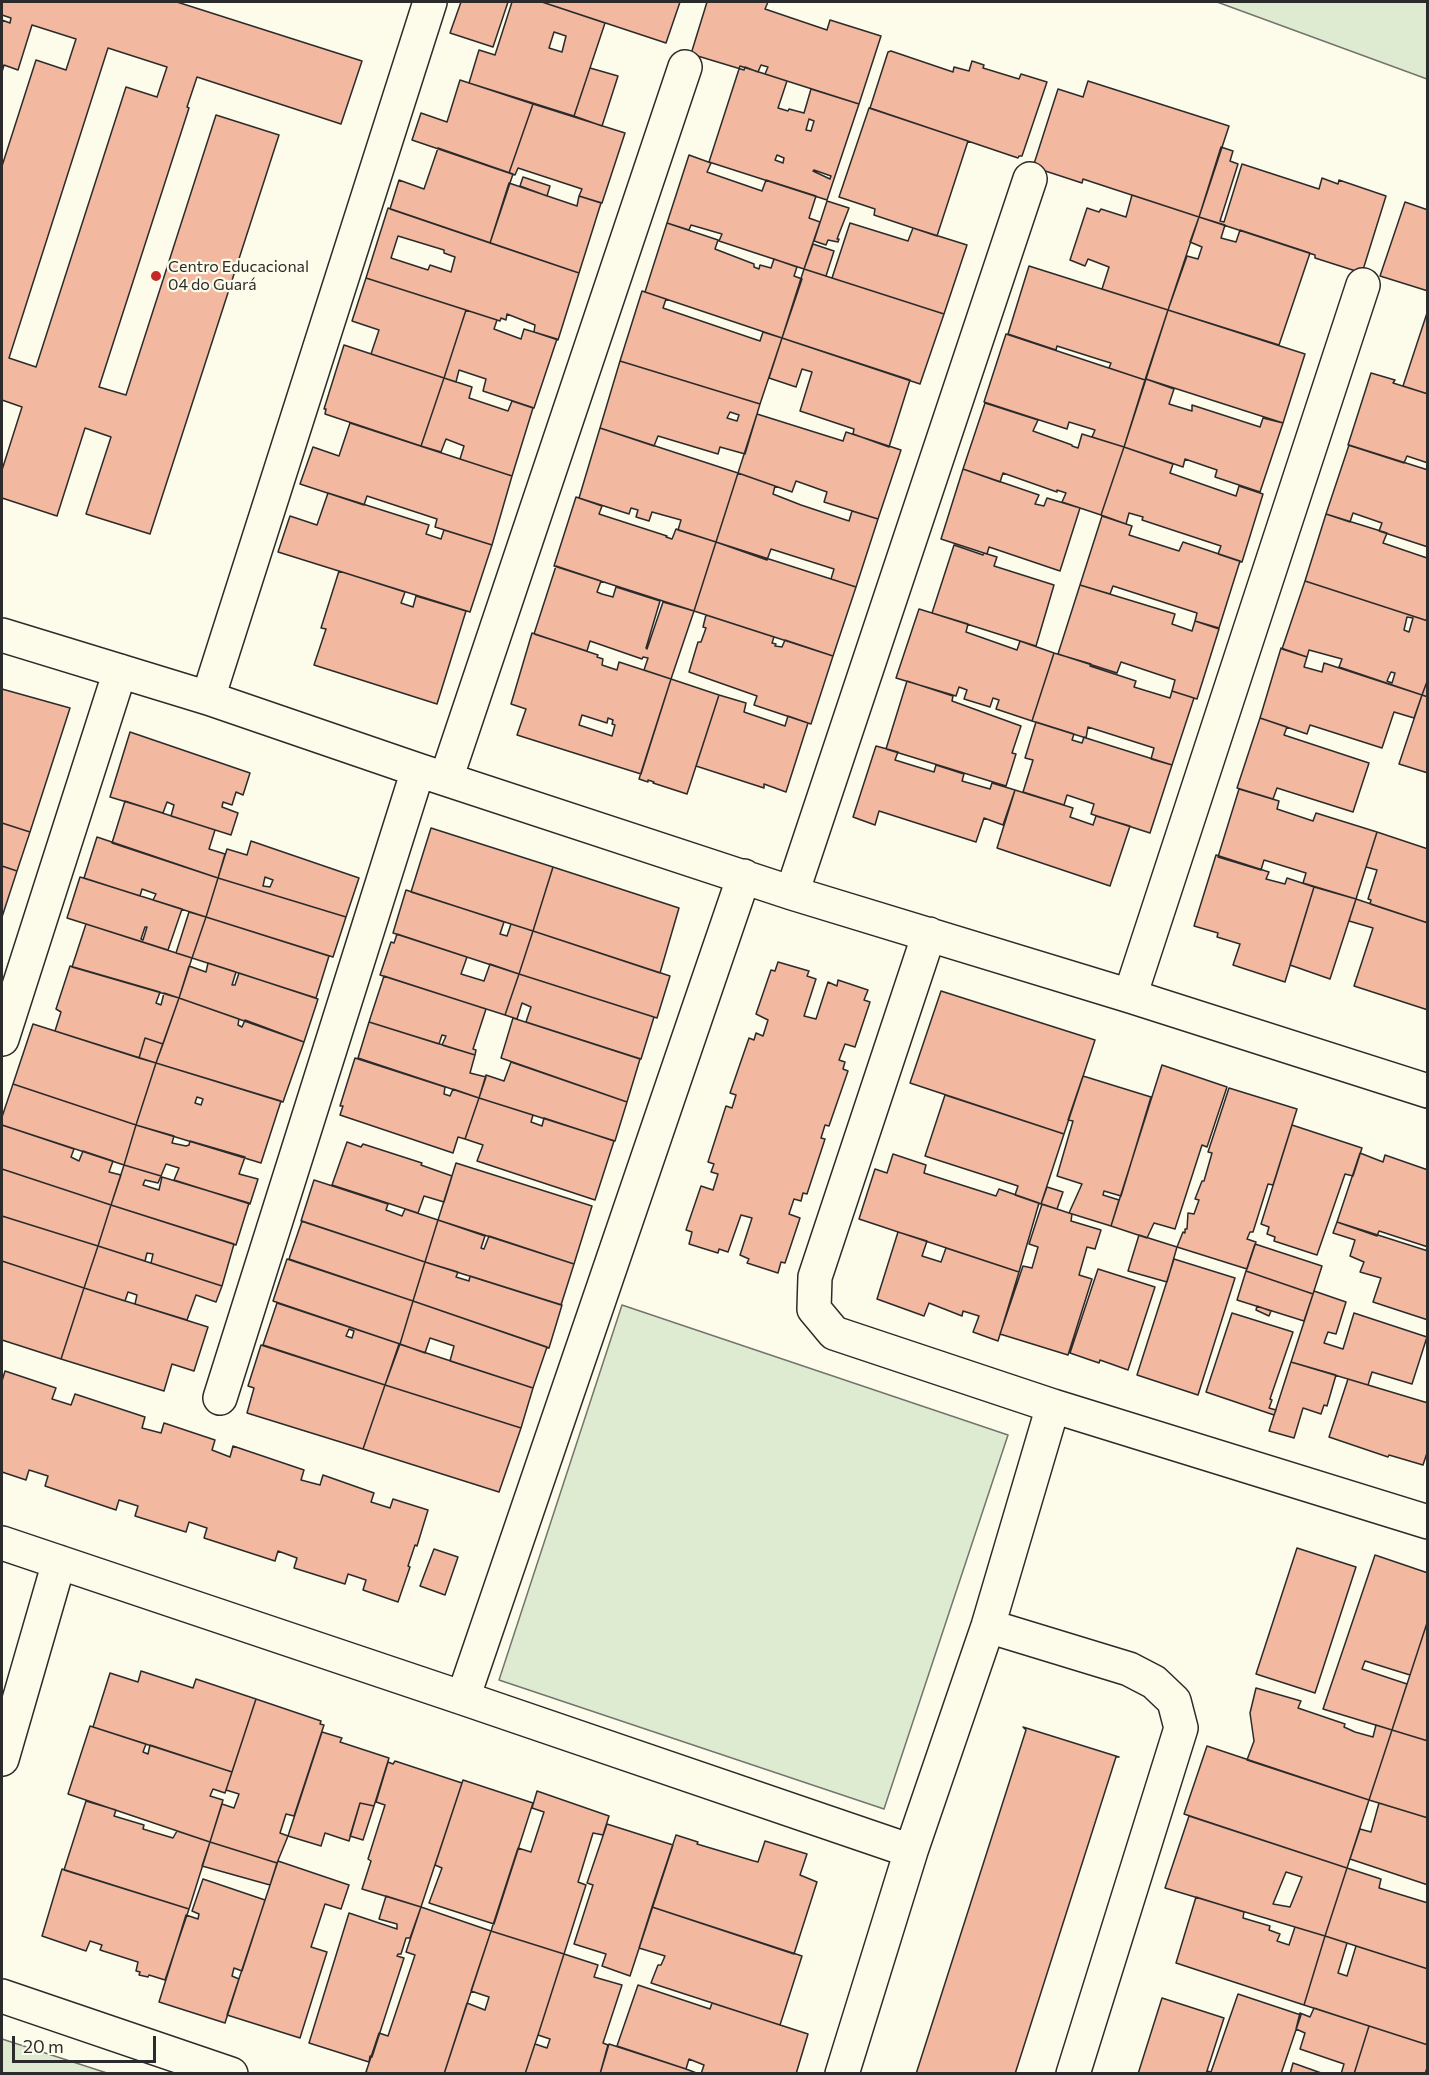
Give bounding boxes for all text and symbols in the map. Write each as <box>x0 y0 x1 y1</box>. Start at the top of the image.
place label: Centro Educacional 04 do Guará <box>168 257 309 295</box>
marker: Centro Educacional 04 do Guará <box>149 269 163 283</box>
scale bar <box>15 2024 159 2062</box>
text: 20 m <box>23 2035 64 2057</box>

